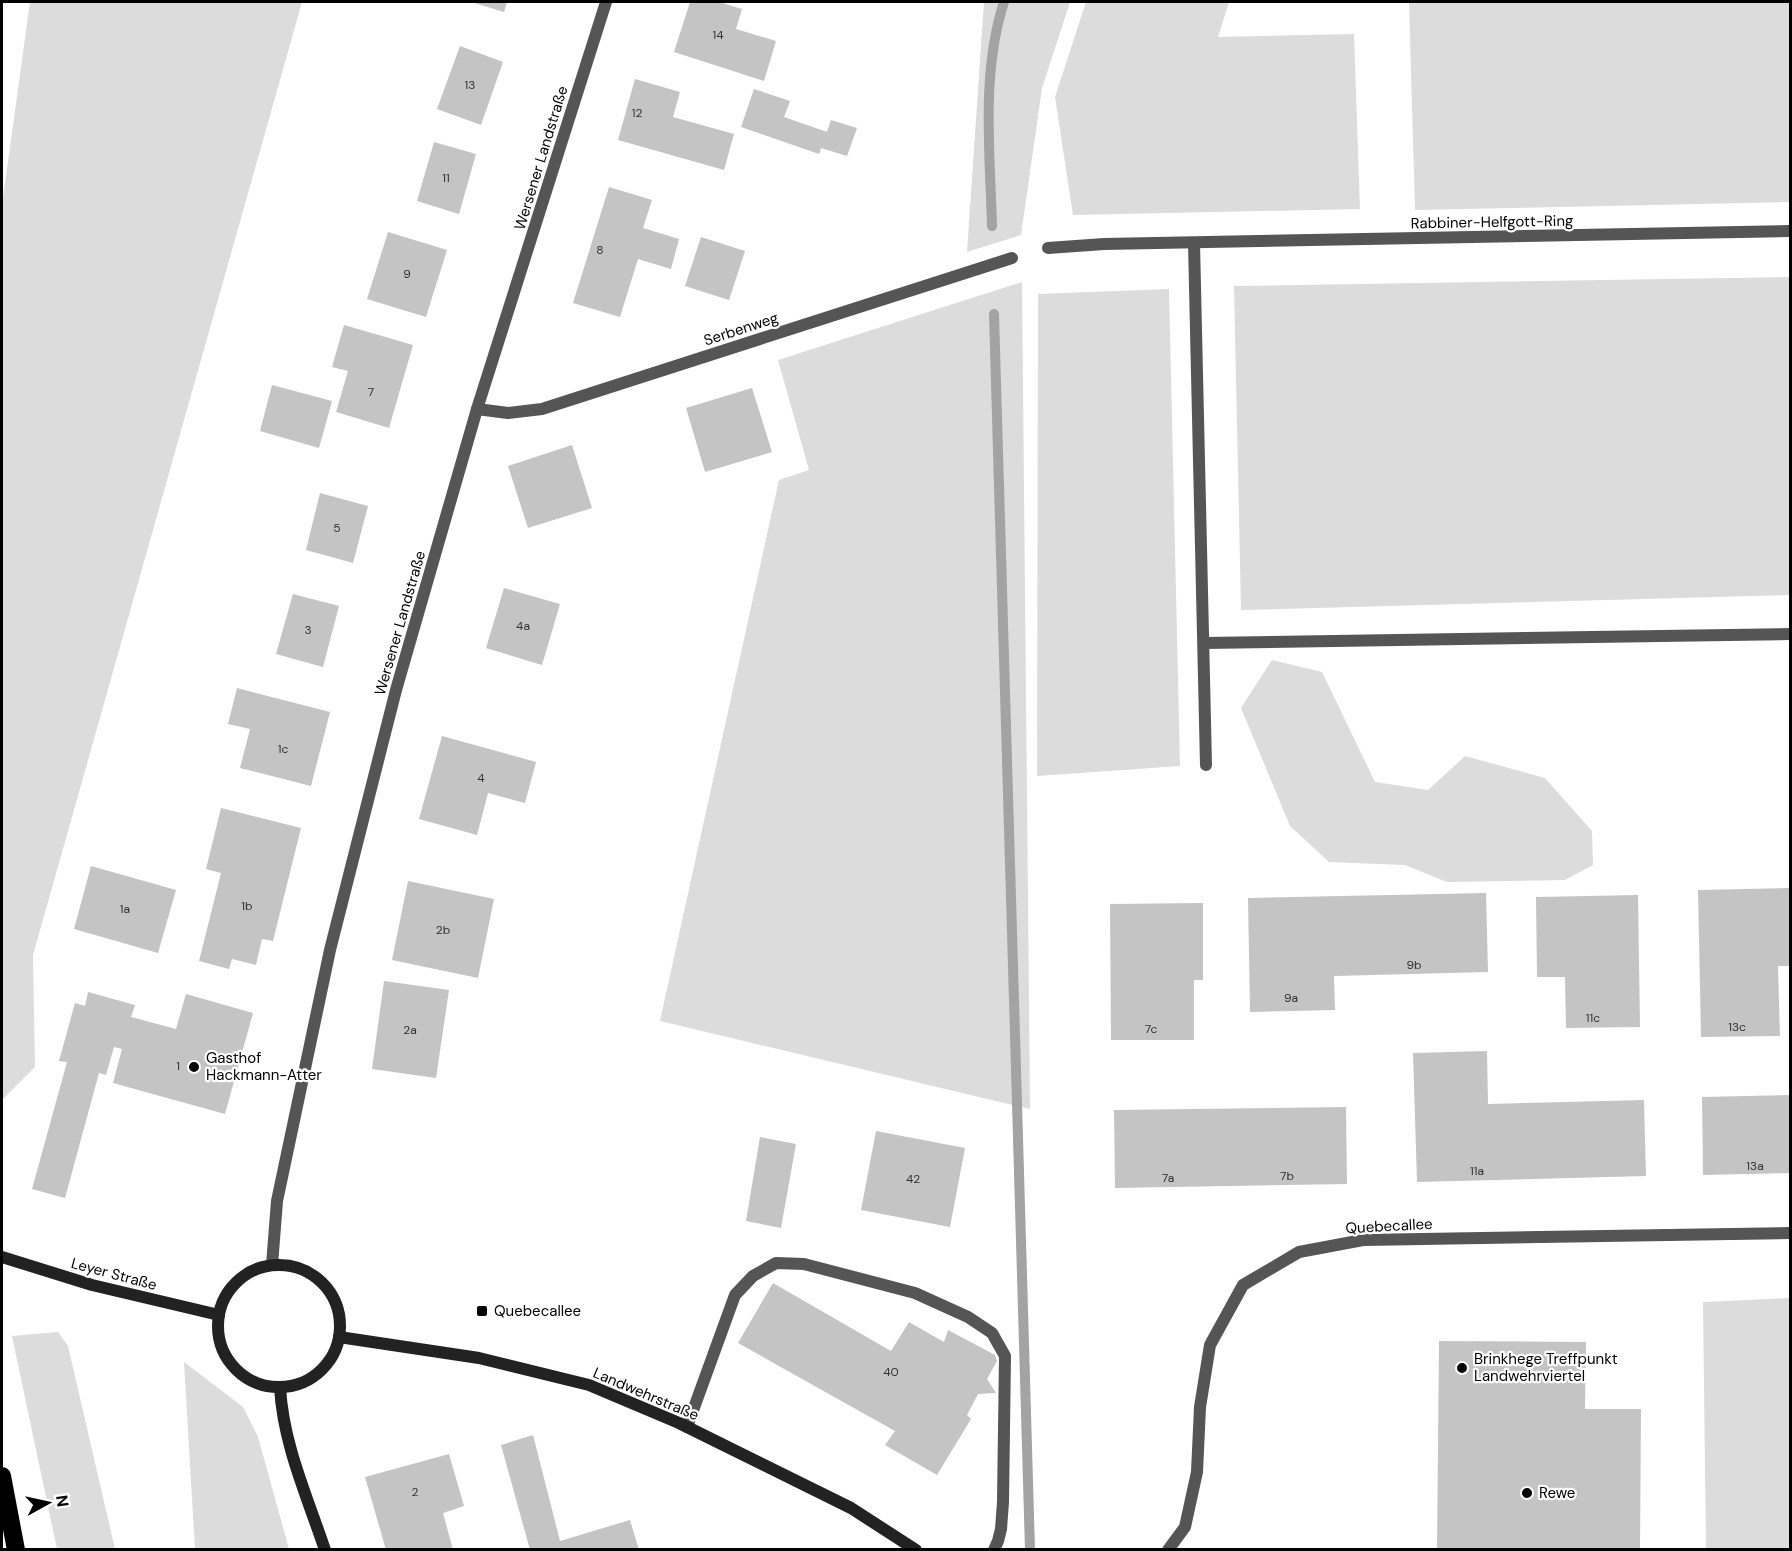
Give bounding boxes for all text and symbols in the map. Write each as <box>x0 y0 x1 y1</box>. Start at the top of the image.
house number: 14 <box>712 27 724 43</box>
house number: 13 <box>465 77 475 93</box>
street label: Wersener Landstraße <box>510 84 572 232</box>
house number: 12 <box>632 105 642 121</box>
house number: 11 <box>442 170 450 186</box>
street label: Rabbiner-Helfgott-Ring <box>1411 211 1573 233</box>
house number: 8 <box>596 242 604 258</box>
house number: 9 <box>403 266 411 282</box>
street label: Serbenweg <box>701 308 781 350</box>
house number: 7 <box>368 384 374 400</box>
house number: 5 <box>333 520 341 536</box>
street label: Wersener Landstraße <box>370 548 430 698</box>
house number: 4a <box>516 618 530 634</box>
house number: 3 <box>304 622 312 638</box>
house number: 1c <box>278 741 288 757</box>
house number: 4 <box>477 770 485 786</box>
house number: 1b <box>241 898 253 914</box>
house number: 1a <box>120 901 130 917</box>
house number: 2b <box>436 922 450 938</box>
house number: 9b <box>1406 957 1422 973</box>
house number: 9a <box>1284 990 1298 1006</box>
house number: 11c <box>1586 1010 1600 1026</box>
house number: 13c <box>1728 1019 1746 1035</box>
house number: 7c <box>1145 1021 1157 1037</box>
house number: 2a <box>403 1022 417 1038</box>
place label: Gasthof Hackmann-Atter <box>206 1048 322 1085</box>
house number: 1 <box>176 1058 180 1074</box>
marker: Gasthof Hackmann-Atter <box>187 1060 201 1074</box>
house number: 13a <box>1746 1158 1764 1174</box>
house number: 11a <box>1470 1163 1484 1179</box>
house number: 7b <box>1280 1168 1294 1184</box>
house number: 7a <box>1162 1170 1174 1186</box>
house number: 42 <box>906 1171 920 1187</box>
street label: Quebecallee <box>1345 1214 1433 1238</box>
street label: Leyer Straße <box>69 1253 159 1295</box>
place label: Quebecallee <box>494 1301 581 1321</box>
marker: Quebecallee <box>475 1304 489 1318</box>
place label: Brinkhege Treffpunkt Landwehrviertel <box>1474 1349 1618 1386</box>
marker: Brinkhege Treffpunkt Landwehrviertel <box>1455 1361 1469 1375</box>
street label: Landwehrstraße <box>590 1363 702 1425</box>
house number: 40 <box>883 1364 899 1380</box>
north arrow <box>18 1473 78 1533</box>
place label: Rewe <box>1539 1483 1575 1503</box>
house number: 2 <box>412 1484 419 1500</box>
marker: Rewe <box>1520 1486 1534 1500</box>
text: N <box>51 1494 74 1508</box>

